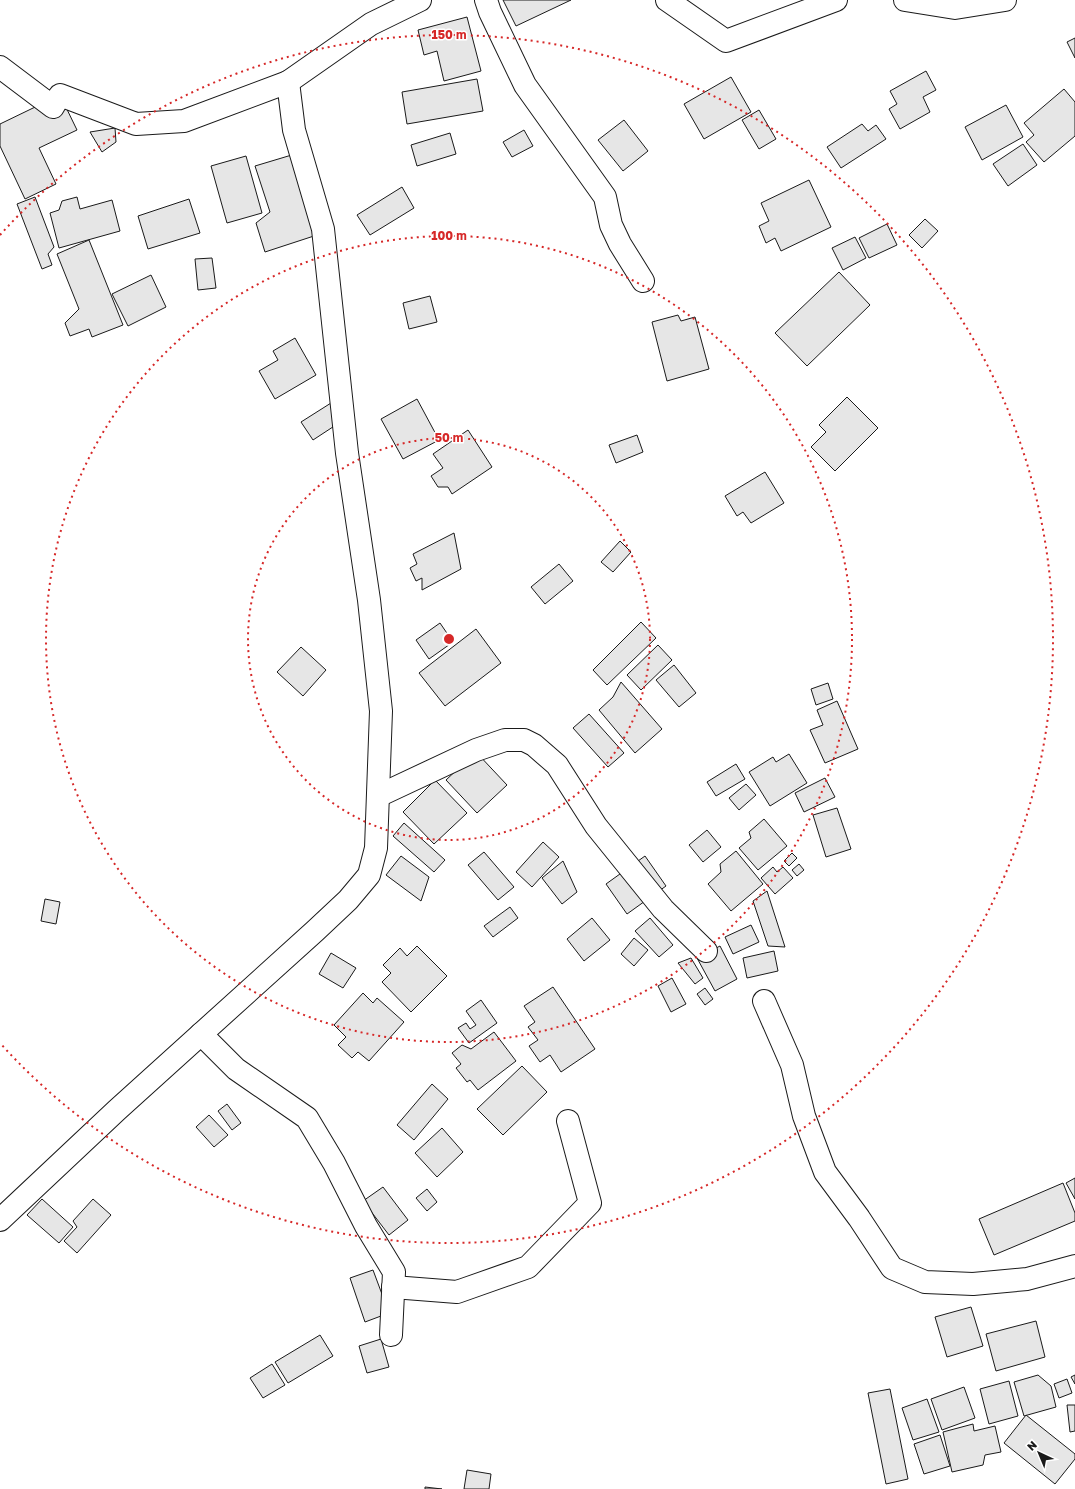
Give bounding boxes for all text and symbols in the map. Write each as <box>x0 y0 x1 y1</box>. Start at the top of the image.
text: 150 m <box>432 27 466 42</box>
text: 100 m <box>431 228 467 243</box>
text: 50 m <box>435 430 463 445</box>
centre of rings <box>442 632 456 646</box>
north arrow <box>1019 1433 1059 1473</box>
text: N <box>1024 1438 1039 1453</box>

